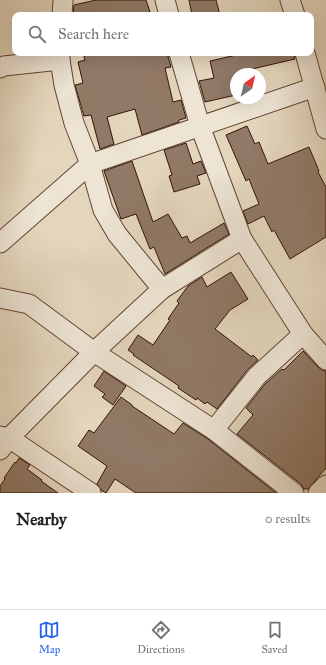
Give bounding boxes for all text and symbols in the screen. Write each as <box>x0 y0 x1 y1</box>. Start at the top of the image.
search box <box>12 12 314 56</box>
icon: search <box>26 23 48 45</box>
text: Search here <box>58 25 129 43</box>
north arrow <box>230 68 266 104</box>
text: Nearby <box>16 509 67 530</box>
text: 0 results <box>265 511 310 527</box>
tab: Map <box>38 619 60 656</box>
tab: Directions <box>137 619 185 656</box>
tab: Saved <box>261 619 288 656</box>

